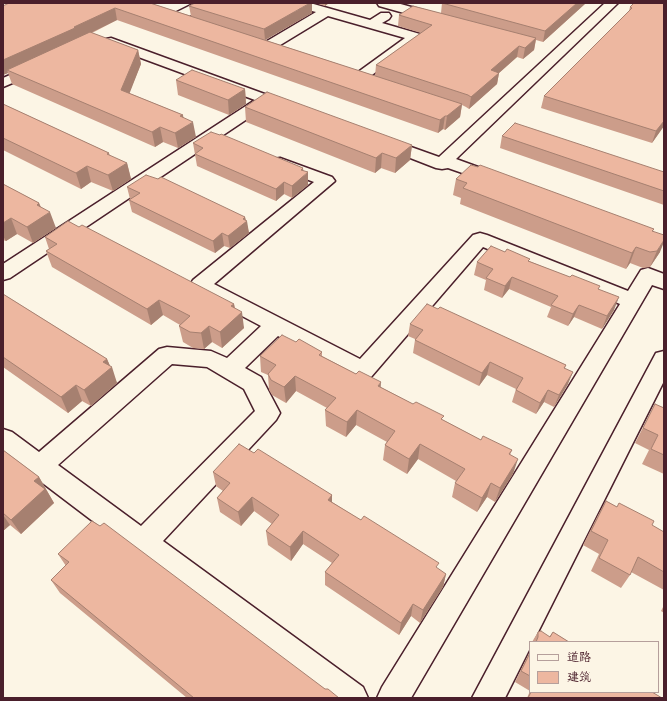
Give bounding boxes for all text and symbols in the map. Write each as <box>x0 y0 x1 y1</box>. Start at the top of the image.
legend <box>529 641 659 693</box>
text: 道路 <box>567 649 591 665</box>
text: 建筑 <box>567 669 591 685</box>

